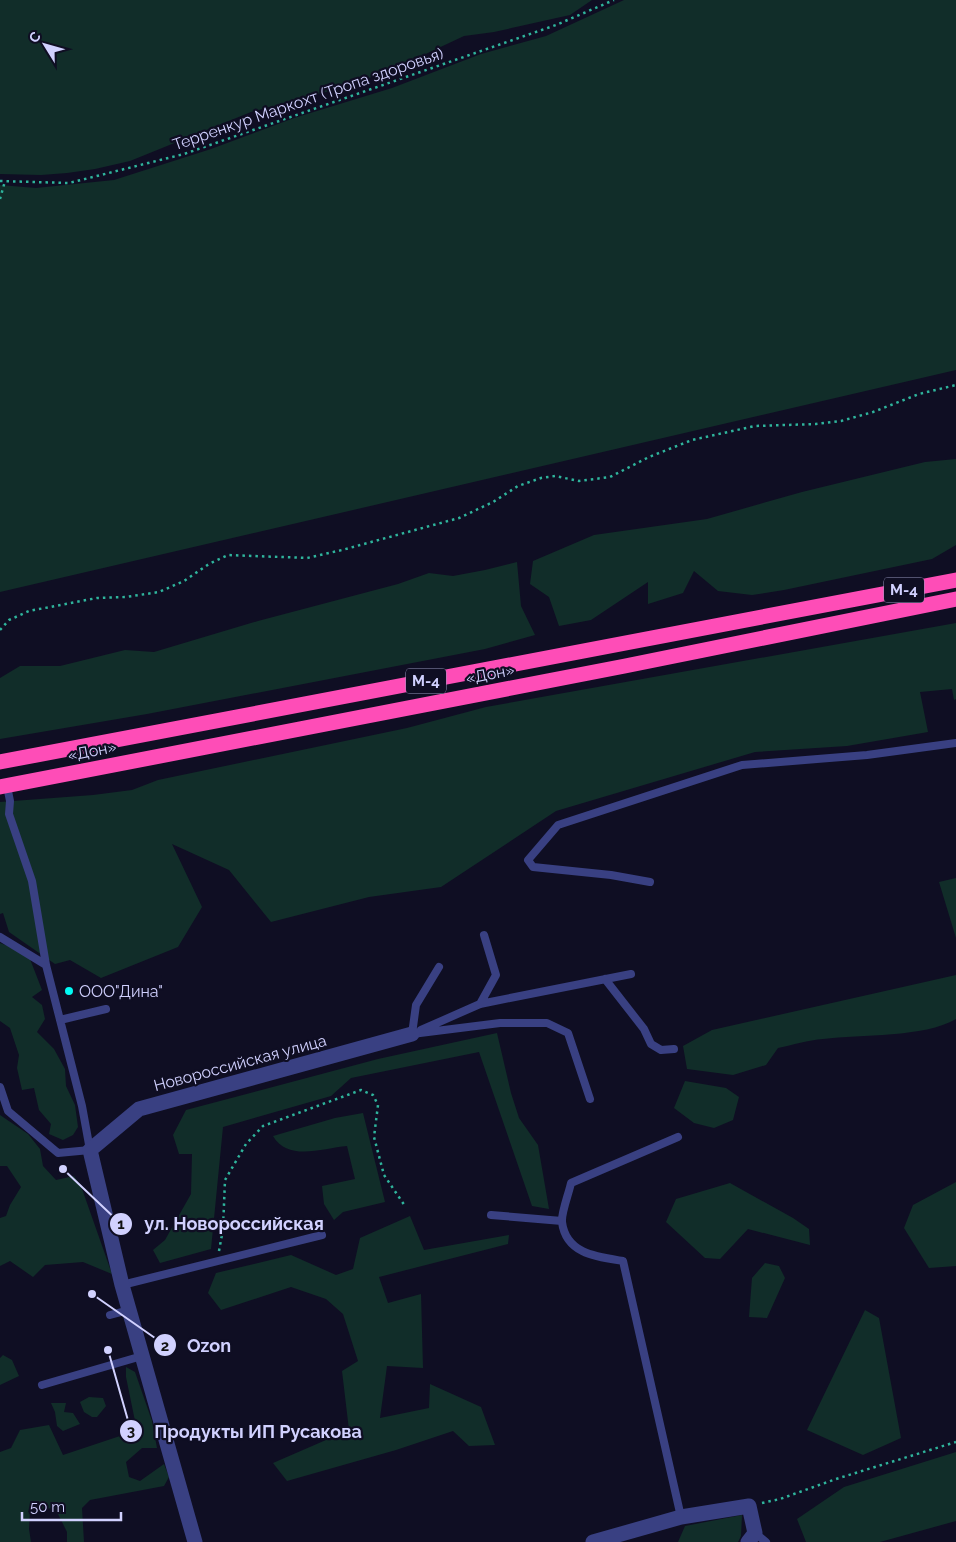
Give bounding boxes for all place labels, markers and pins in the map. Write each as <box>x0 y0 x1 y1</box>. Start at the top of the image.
place label: ООО"Дина" <box>79 982 163 1001</box>
marker: ООО"Дина" <box>63 985 75 997</box>
callout: ул. Новороссийская <box>109 1207 333 1240</box>
callout: Ozon <box>152 1329 241 1362</box>
callout: Продукты ИП Русакова <box>119 1415 371 1448</box>

